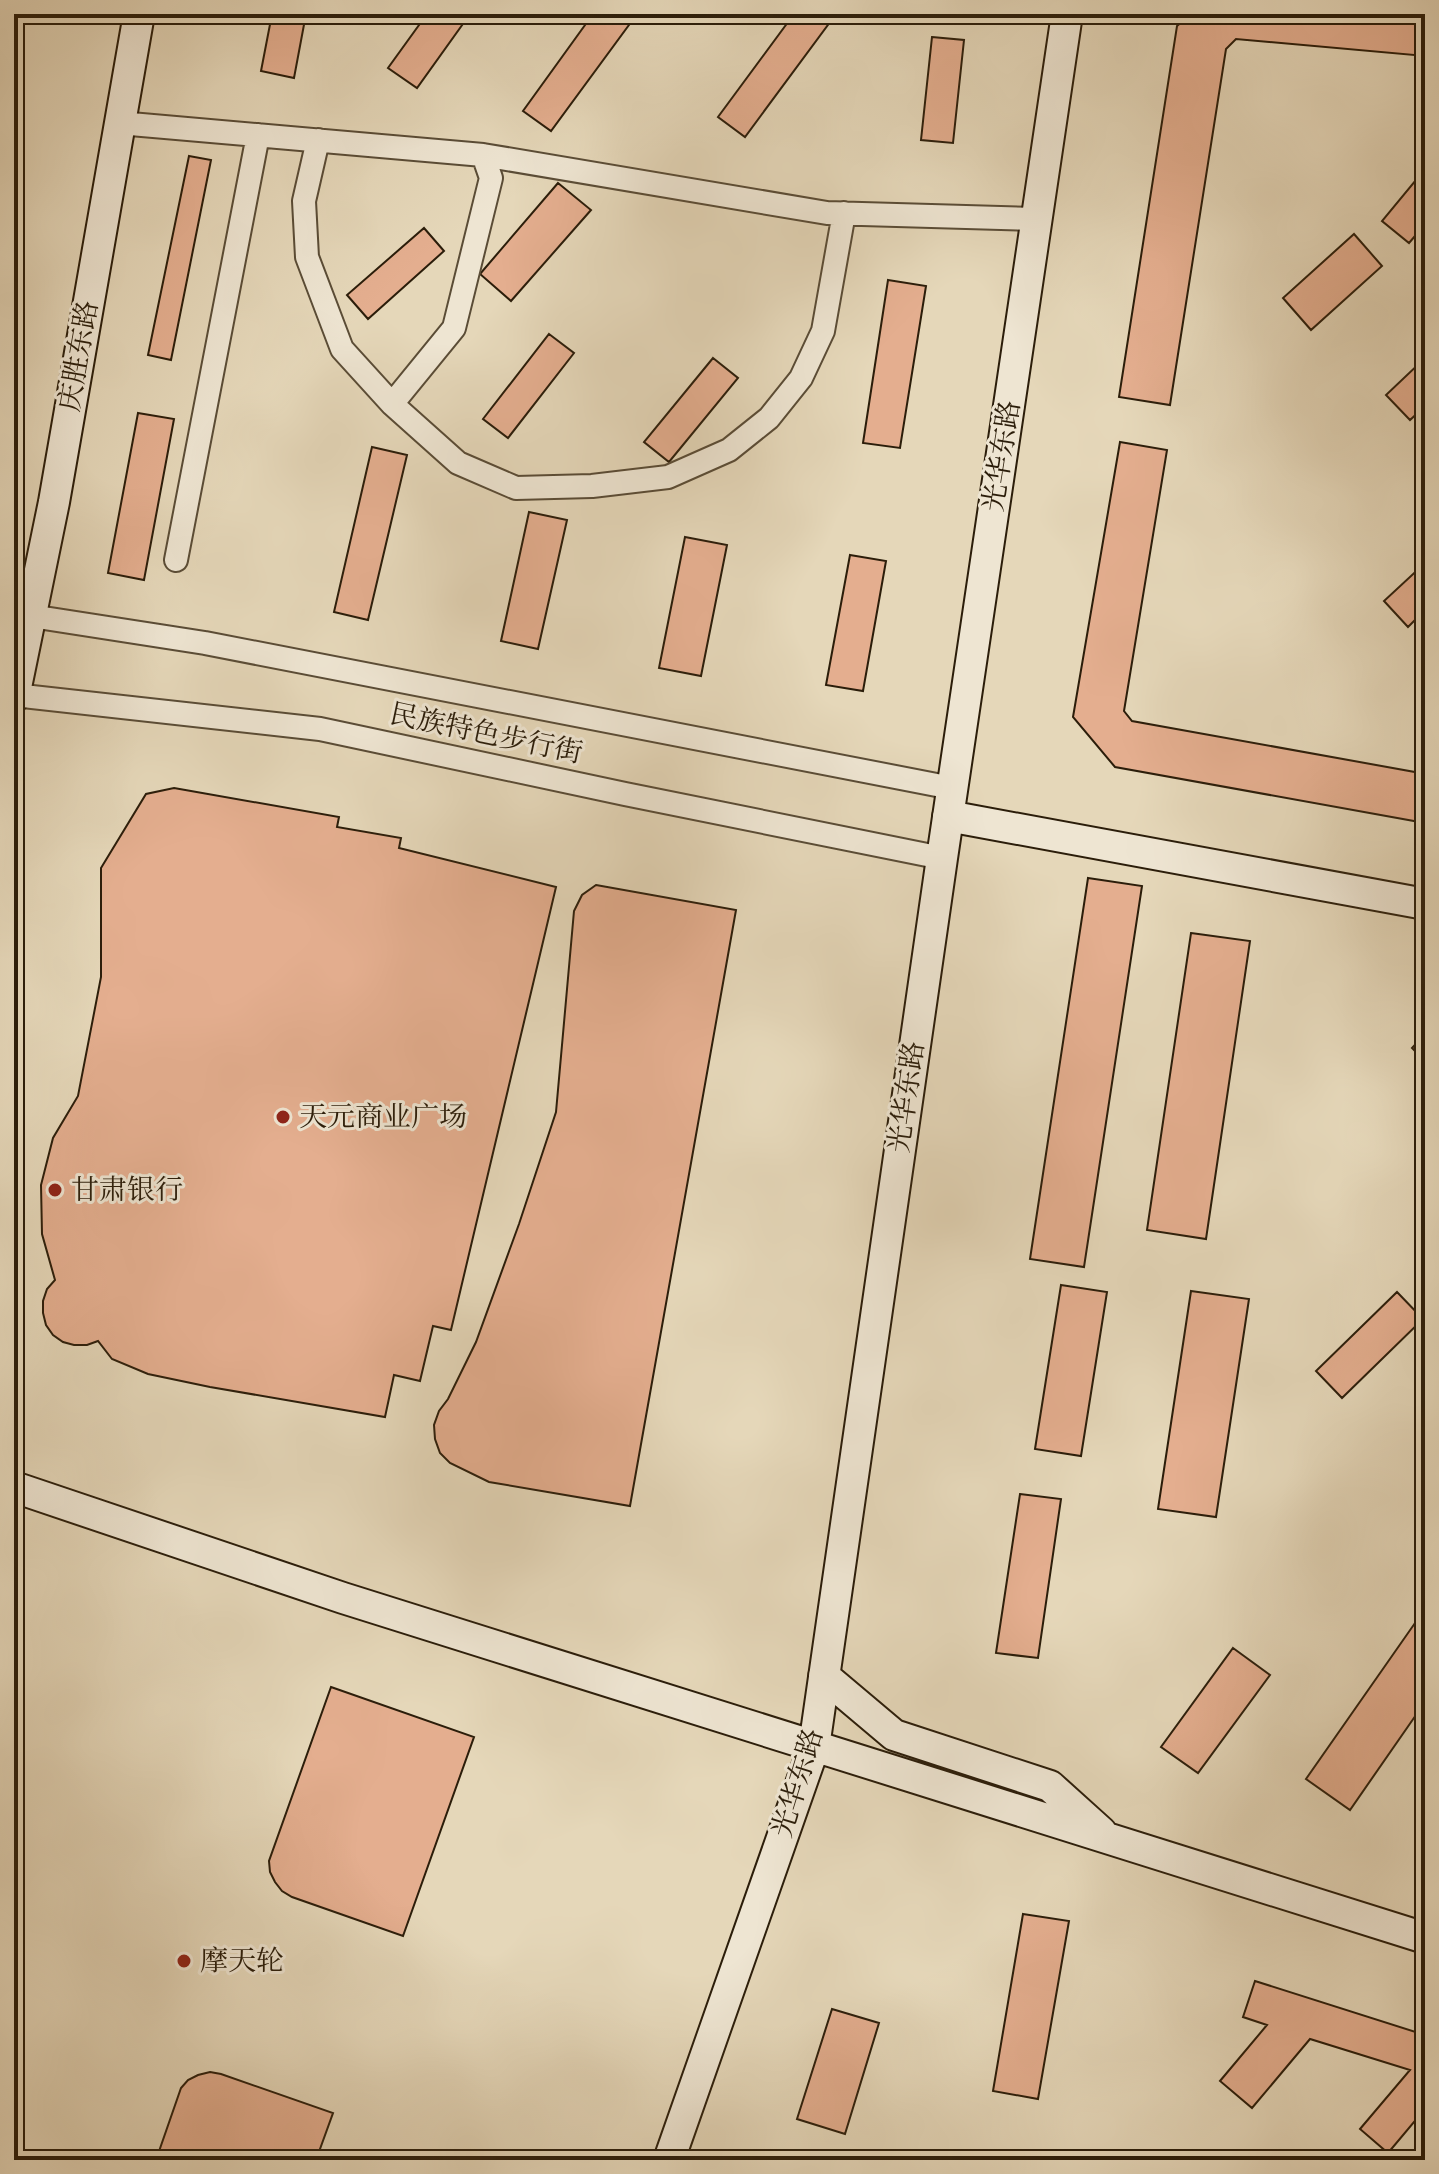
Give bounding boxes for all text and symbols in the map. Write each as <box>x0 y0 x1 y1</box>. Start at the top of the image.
street label: 庆胜东路 <box>52 298 106 414</box>
street label: 光华东路 <box>976 398 1028 514</box>
street label: 民族特色步行街 <box>386 697 586 771</box>
street label: 光华东路 <box>882 1039 932 1155</box>
place label: 天元商业广场 <box>299 1100 467 1135</box>
marker: 天元商业广场 <box>274 1108 292 1126</box>
place label: 甘肃银行 <box>71 1173 183 1208</box>
marker: 甘肃银行 <box>46 1181 64 1199</box>
street label: 光华东路 <box>765 1724 831 1842</box>
place label: 摩天轮 <box>200 1944 284 1979</box>
marker: 摩天轮 <box>175 1952 193 1970</box>

